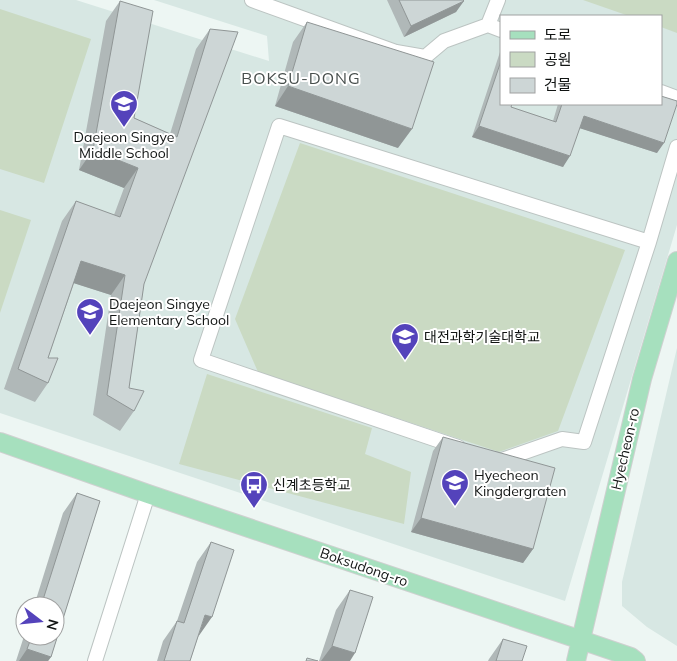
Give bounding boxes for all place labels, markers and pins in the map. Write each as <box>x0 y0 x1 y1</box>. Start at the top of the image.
school or university icon: Daejeon Singye Middle School <box>109 89 139 128</box>
place label: Daejeon Singye Middle School <box>74 128 174 162</box>
place label: Daejeon Singye Elementary School <box>109 295 229 329</box>
school or university icon: Daejeon Singye Elementary School <box>75 297 105 336</box>
school or university icon: 대전과학기술대학교 <box>390 322 420 361</box>
place label: 대전과학기술대학교 <box>424 328 540 346</box>
place label: Hyecheon Kingdergraten <box>474 466 566 500</box>
school or university icon: Hyecheon Kingdergraten <box>440 468 470 507</box>
bus stop icon: 신계초등학교 <box>239 470 269 509</box>
place label: 신계초등학교 <box>273 476 350 494</box>

